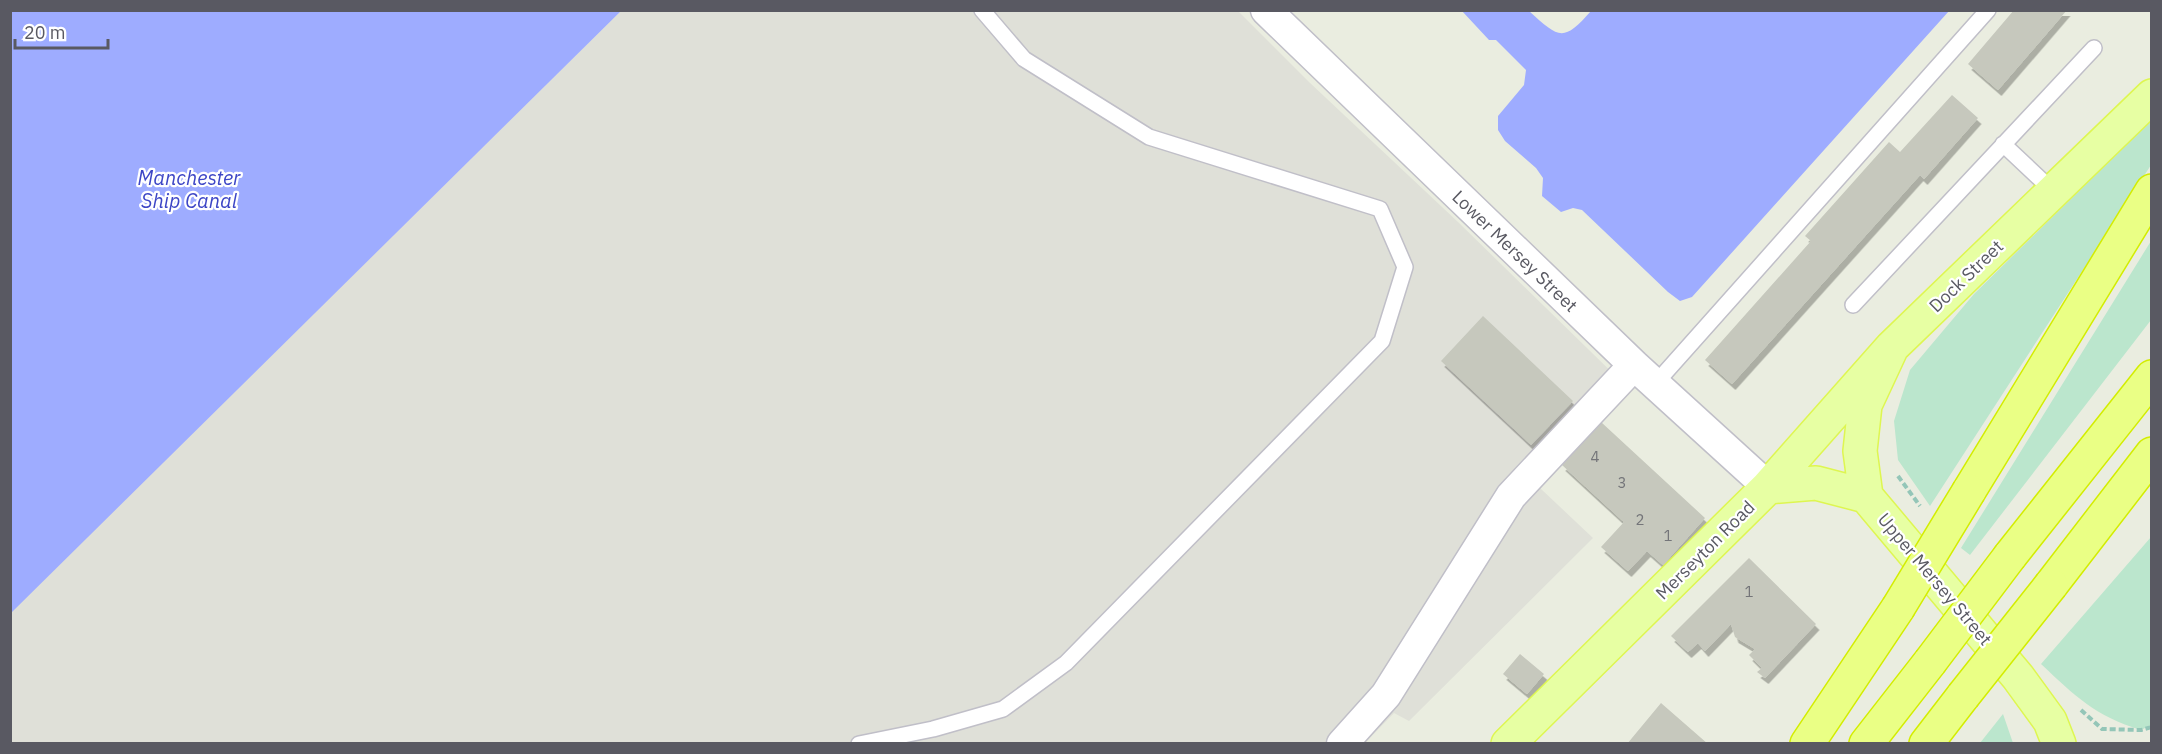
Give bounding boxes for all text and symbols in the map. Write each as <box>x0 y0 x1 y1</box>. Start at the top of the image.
scale bar <box>15 12 108 50</box>
text: 20 m <box>24 21 66 44</box>
water label: Manchester Ship Canal <box>138 164 241 214</box>
street label: Lower Mersey Street <box>1447 185 1583 317</box>
street label: Dock Street <box>1924 235 2008 317</box>
house number: 4 <box>1590 447 1600 466</box>
house number: 3 <box>1617 473 1627 492</box>
street label: Merseyton Road <box>1651 496 1759 604</box>
street label: Upper Mersey Street <box>1873 508 1997 650</box>
house number: 2 <box>1635 510 1645 529</box>
house number: 1 <box>1663 526 1673 545</box>
house number: 1 <box>1744 582 1754 601</box>

